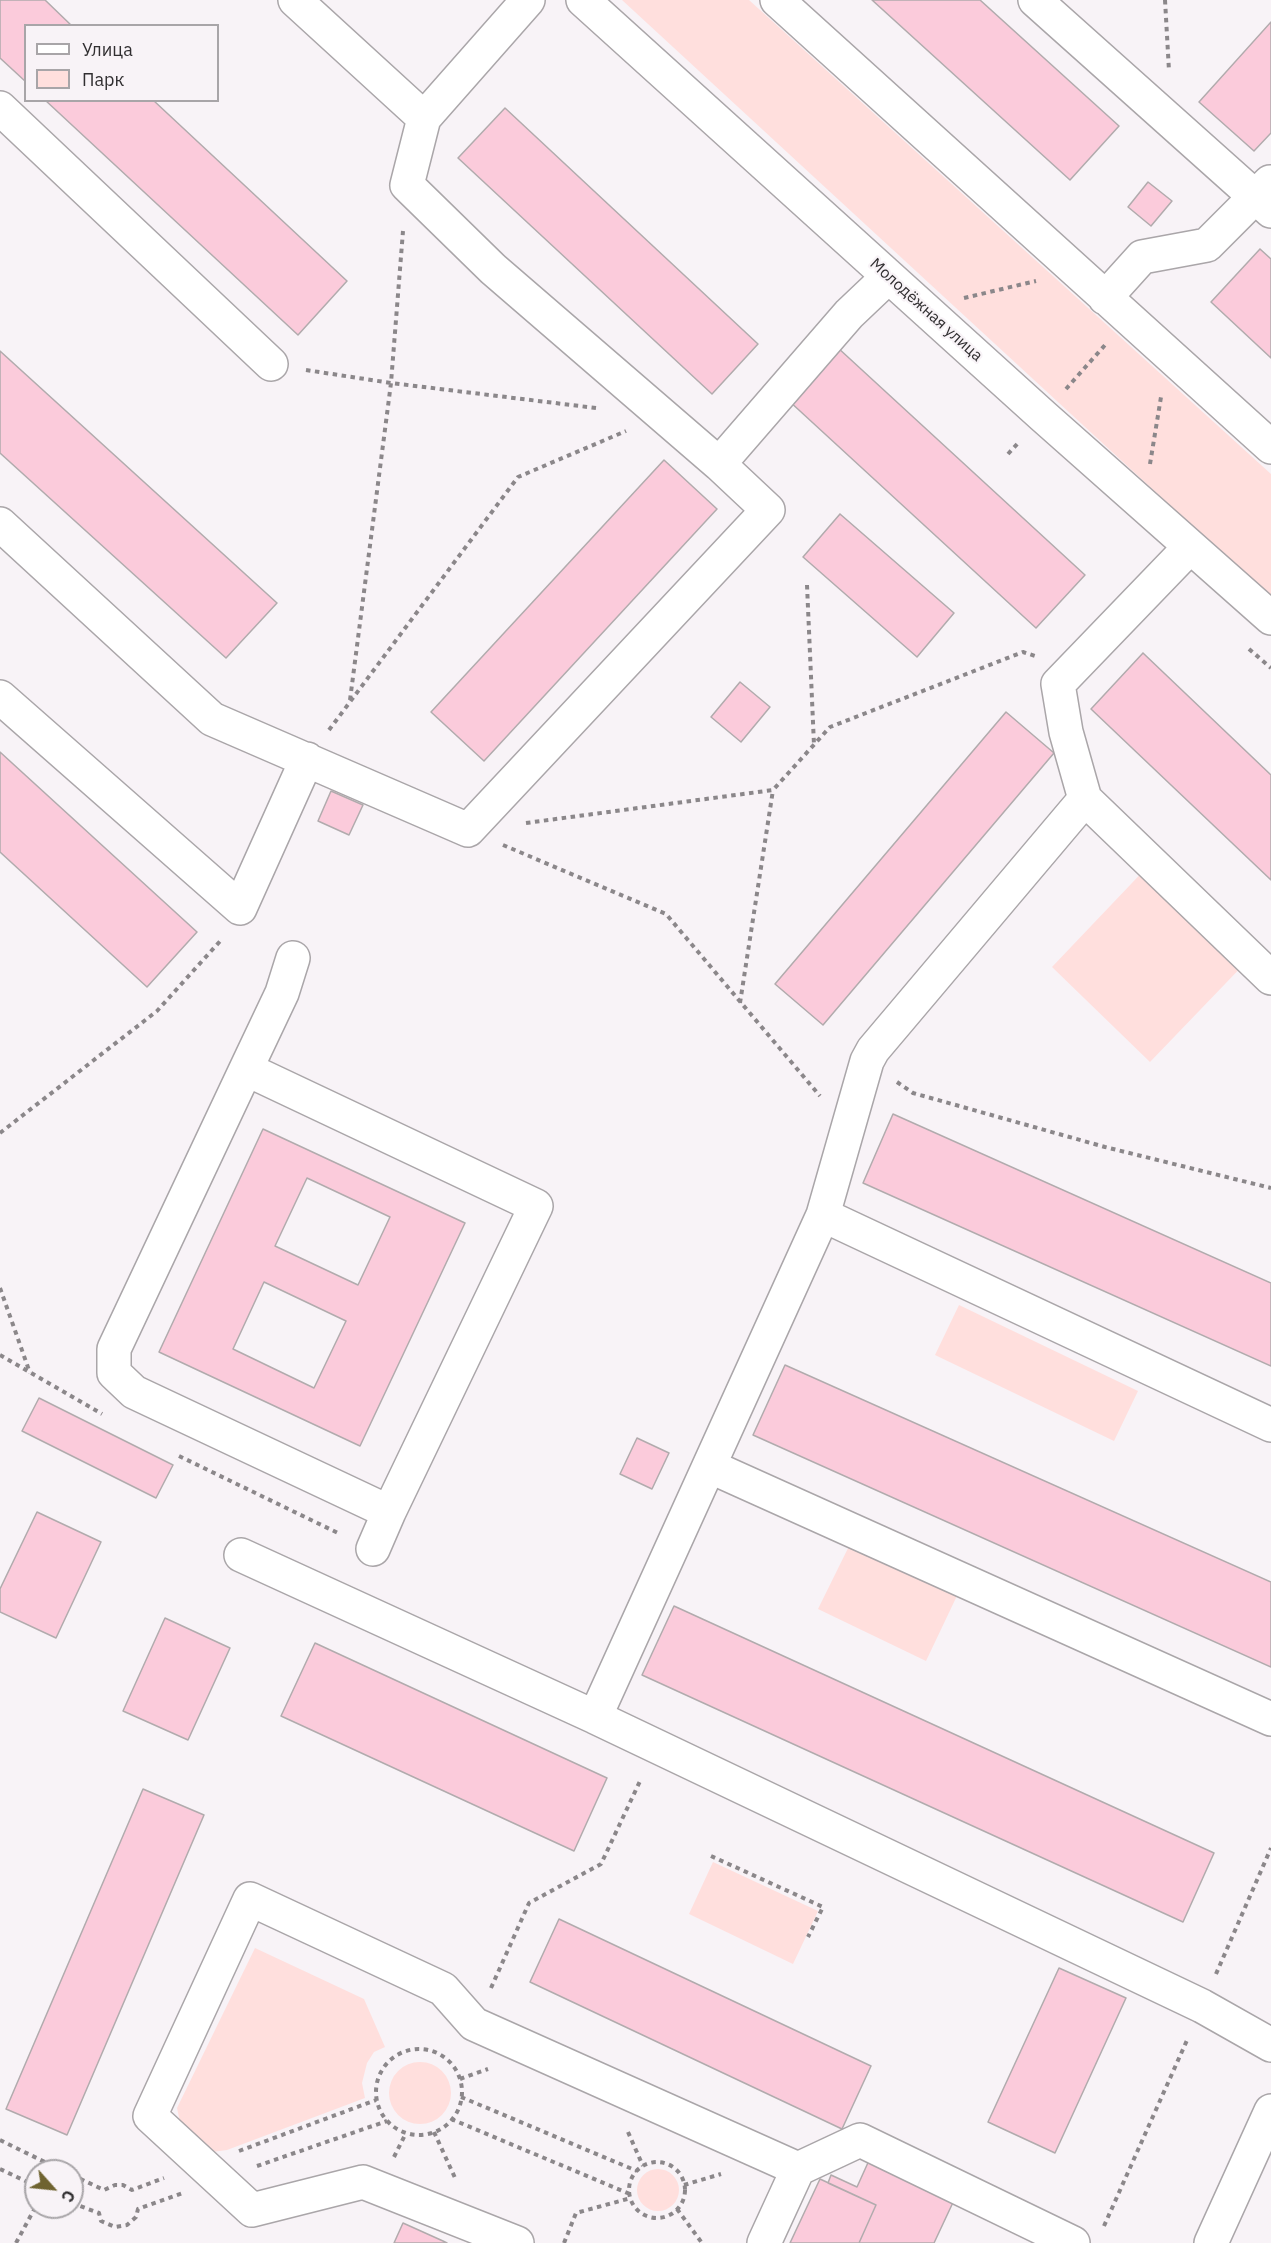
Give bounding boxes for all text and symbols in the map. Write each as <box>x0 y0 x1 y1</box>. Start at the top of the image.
legend <box>24 24 219 102</box>
text: Улица <box>82 38 133 61</box>
text: Парк <box>82 68 124 91</box>
street label: Молодёжная улица <box>866 254 986 366</box>
north arrow <box>24 2159 84 2219</box>
text: С <box>57 2187 80 2205</box>

